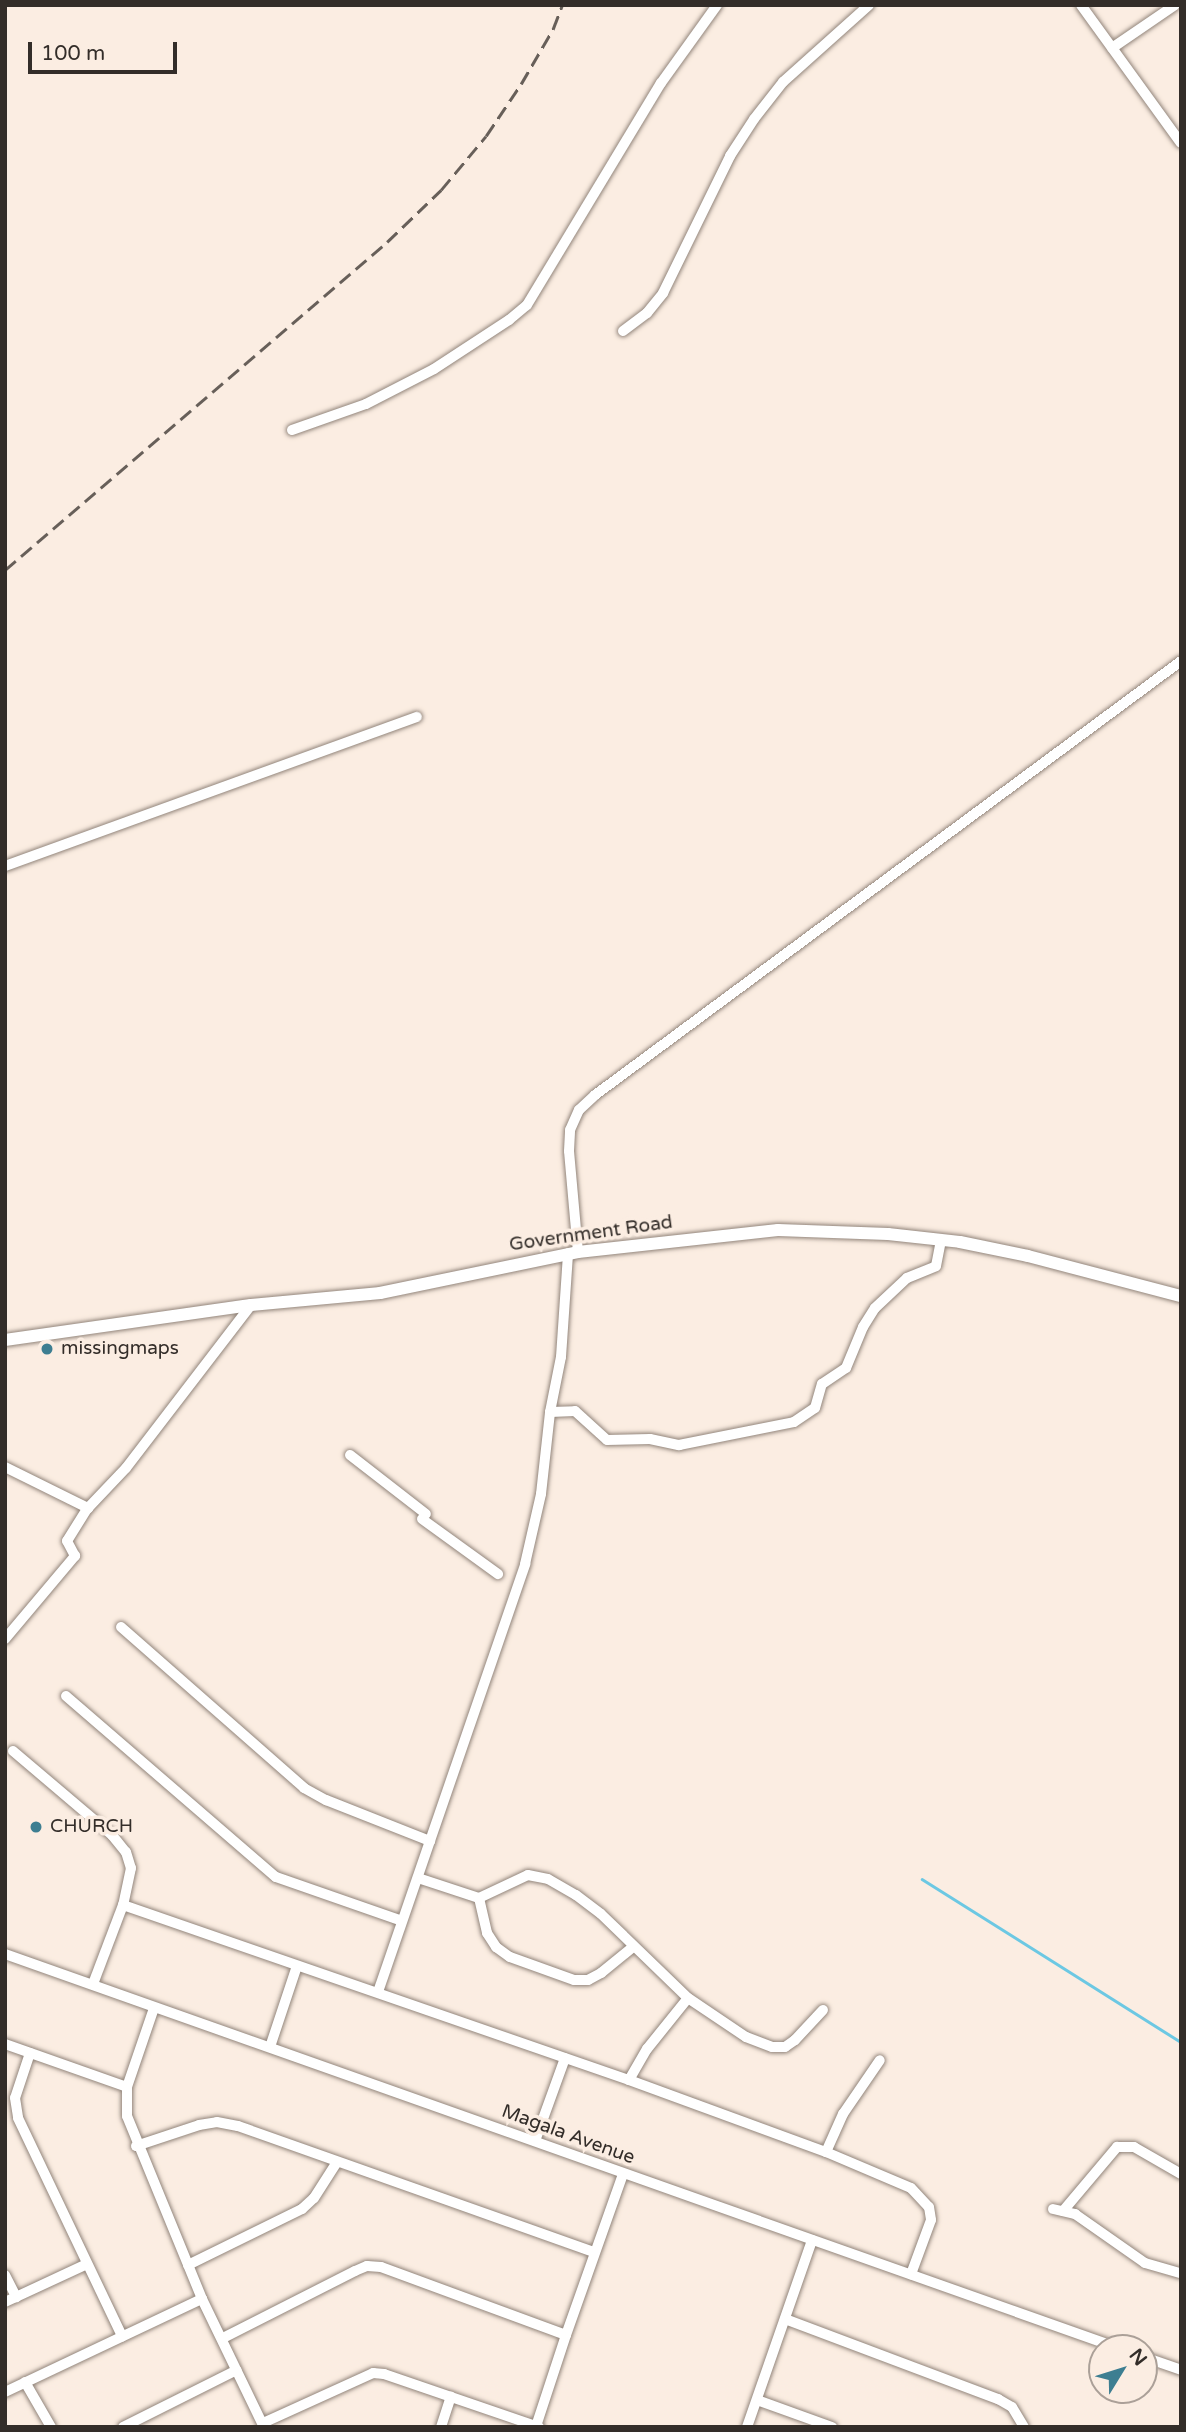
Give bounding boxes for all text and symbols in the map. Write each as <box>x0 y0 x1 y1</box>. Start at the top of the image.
scale bar <box>32 28 180 72</box>
text: 100 m <box>41 41 105 66</box>
street label: Government Road <box>508 1211 674 1257</box>
place label: missingmaps <box>61 1338 179 1360</box>
marker: missingmaps <box>39 1341 55 1357</box>
place label: CHURCH <box>50 1816 133 1838</box>
marker: CHURCH <box>28 1819 44 1835</box>
street label: Magala Avenue <box>498 2100 638 2170</box>
north arrow <box>1088 2334 1158 2404</box>
text: N <box>1125 2345 1151 2370</box>

